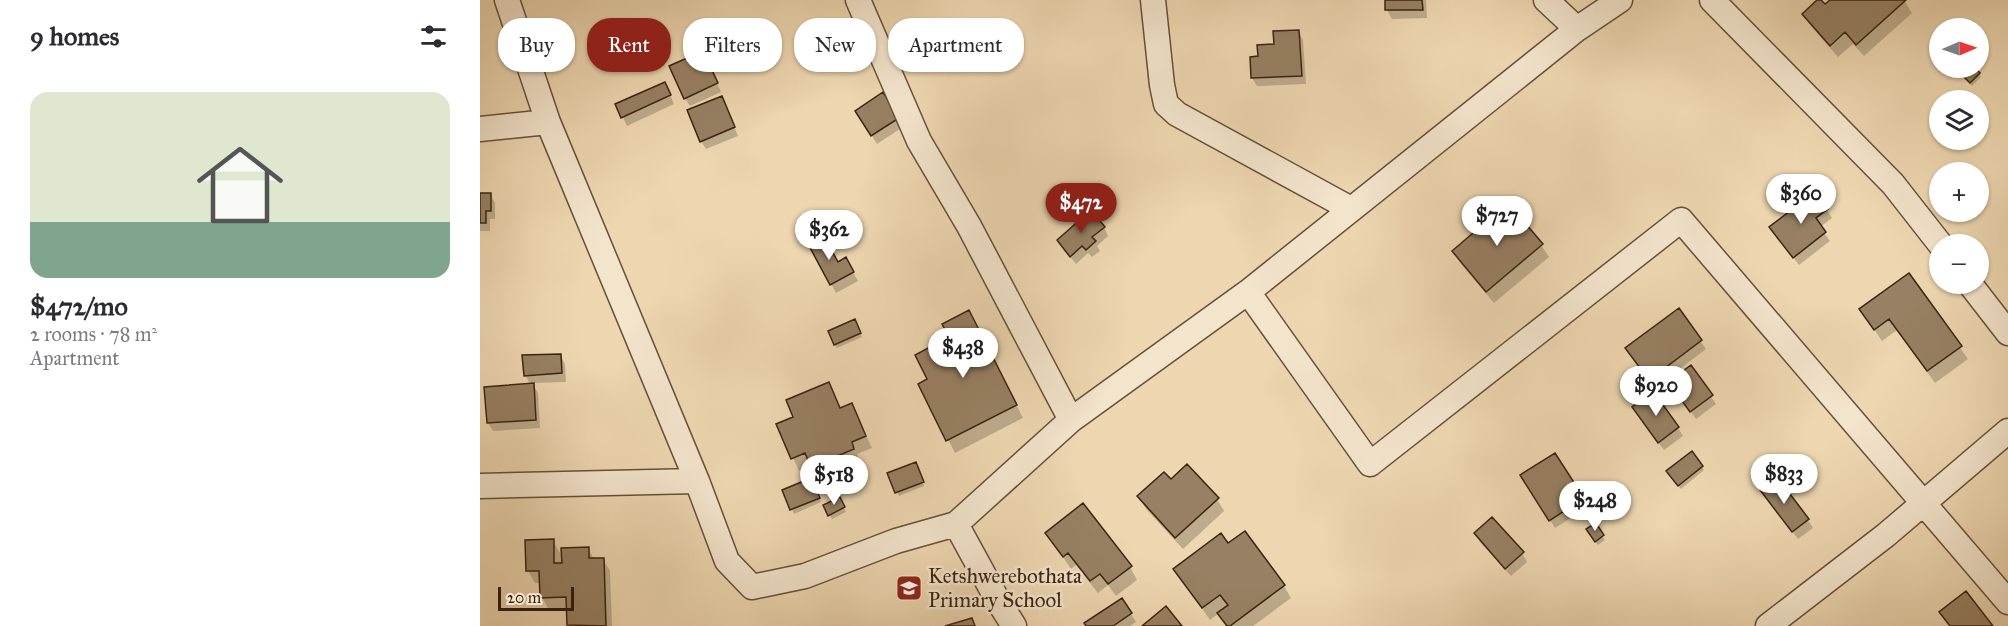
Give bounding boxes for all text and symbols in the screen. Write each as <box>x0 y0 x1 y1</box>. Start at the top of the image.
chip: Buy <box>498 18 575 72</box>
chip: Rent <box>587 18 671 72</box>
chip: Filters <box>683 18 782 72</box>
chip: New <box>794 18 876 72</box>
chip: Apartment <box>888 18 1024 72</box>
north arrow <box>1929 18 1989 78</box>
map controls <box>1929 18 1989 294</box>
text: 9 homes <box>30 20 119 52</box>
icon: filters <box>417 20 450 53</box>
button: layers <box>1929 90 1989 150</box>
icon: home <box>186 131 294 239</box>
button: + <box>1929 162 1989 222</box>
pin: $360 <box>1765 174 1837 225</box>
text: $360 <box>1780 181 1822 205</box>
pin: $472 <box>1045 183 1117 234</box>
text: $472 <box>1060 190 1102 214</box>
pin: $727 <box>1461 196 1533 247</box>
text: $727 <box>1476 203 1518 227</box>
pin: $362 <box>793 210 865 261</box>
text: $362 <box>809 217 849 241</box>
button: − <box>1929 234 1989 294</box>
text: $472/mo <box>30 290 128 322</box>
text: 2 rooms · 78 m² <box>30 322 157 346</box>
pin: $438 <box>927 328 999 379</box>
text: $438 <box>942 335 984 359</box>
text: Apartment <box>30 346 119 370</box>
pin: $920 <box>1620 366 1692 417</box>
text: $920 <box>1634 373 1678 397</box>
pin: $833 <box>1748 454 1820 505</box>
pin: $518 <box>798 455 870 506</box>
text: $833 <box>1765 461 1803 485</box>
text: $518 <box>814 462 854 486</box>
pin: $248 <box>1559 481 1631 532</box>
text: $248 <box>1573 488 1617 512</box>
place label: Ketshwerebothata Primary School <box>928 563 1082 613</box>
school or university icon: Ketshwerebothata Primary School <box>894 573 924 603</box>
scale bar <box>498 584 574 612</box>
text: 20 m <box>507 588 541 607</box>

